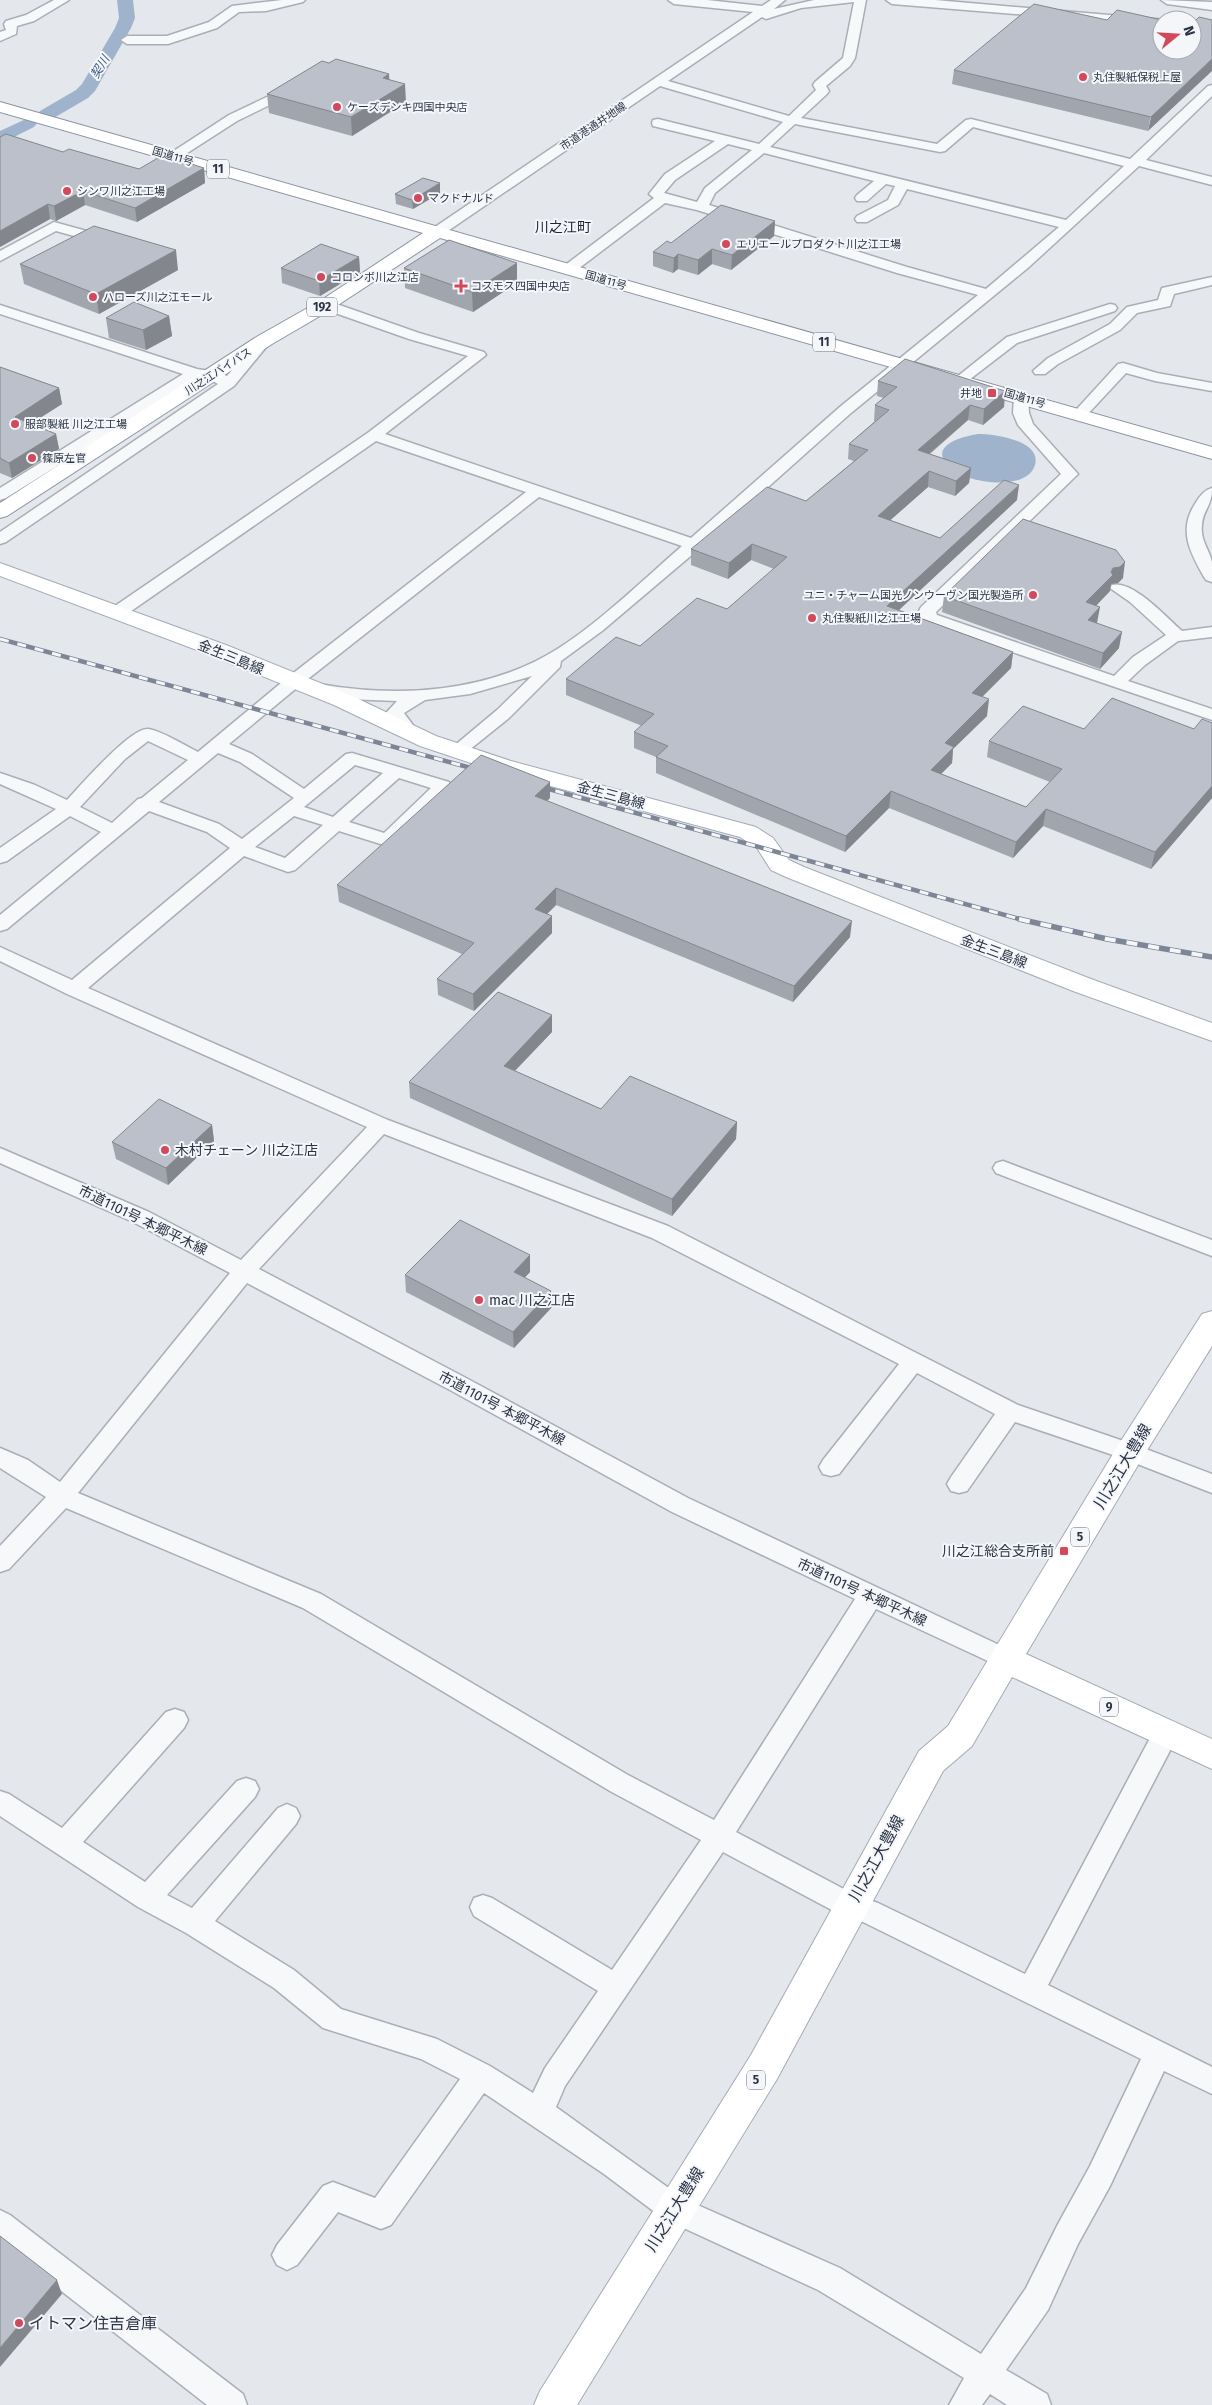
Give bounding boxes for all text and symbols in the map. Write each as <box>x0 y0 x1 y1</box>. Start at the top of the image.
north arrow <box>1152 10 1202 60</box>
text: N <box>1179 24 1198 38</box>
water label: 契川 <box>88 51 113 81</box>
marker: 丸住製紙保税上屋 <box>1077 71 1089 83</box>
place label: 丸住製紙保税上屋 <box>1093 71 1181 84</box>
street label: 市道港通井地線 <box>558 99 629 153</box>
marker: ケーズデンキ四国中央店 <box>331 101 343 113</box>
place label: ケーズデンキ四国中央店 <box>347 101 467 114</box>
street label: 国道11号 <box>151 144 195 169</box>
road number: 11 <box>207 160 229 178</box>
marker: シンワ川之江工場 <box>61 185 73 197</box>
place label: シンワ川之江工場 <box>77 185 165 198</box>
marker: マクドナルド <box>412 192 424 204</box>
place label: マクドナルド <box>428 192 494 205</box>
district label: 川之江町 <box>535 219 591 236</box>
marker: エリエールプロダクト川之江工場 <box>720 238 732 250</box>
place label: エリエールプロダクト川之江工場 <box>736 238 901 251</box>
street label: 国道11号 <box>584 268 628 293</box>
marker: コロンボ川之江店 <box>315 271 327 283</box>
place label: コロンボ川之江店 <box>331 271 419 284</box>
marker: コスモス四国中央店 <box>455 280 467 292</box>
place label: コスモス四国中央店 <box>471 280 570 293</box>
marker: ハローズ川之江モール <box>87 291 99 303</box>
place label: ハローズ川之江モール <box>103 291 212 304</box>
road number: 192 <box>307 298 337 316</box>
road number: 11 <box>813 332 835 352</box>
street label: 川之江バイパス <box>183 345 254 398</box>
street label: 国道11号 <box>1003 386 1047 411</box>
place label: 井地 <box>960 387 982 400</box>
marker: 井地 <box>986 387 998 399</box>
marker: 服部製紙 川之江工場 <box>9 418 21 430</box>
place label: 服部製紙 川之江工場 <box>25 418 127 431</box>
marker: 篠原左官 <box>26 452 38 464</box>
place label: 篠原左官 <box>42 452 86 465</box>
place label: ユニ・チャーム国光ノンウーヴン国光製造所 <box>803 589 1024 602</box>
marker: ユニ・チャーム国光ノンウーヴン国光製造所 <box>1027 589 1039 601</box>
marker: 丸住製紙川之江工場 <box>806 612 818 624</box>
place label: 丸住製紙川之江工場 <box>822 612 921 625</box>
street label: 金生三島線 <box>195 636 266 678</box>
street label: 金生三島線 <box>575 778 647 813</box>
street label: 金生三島線 <box>958 931 1030 972</box>
place label: 木村チェーン 川之江店 <box>175 1142 318 1159</box>
marker: 木村チェーン 川之江店 <box>159 1144 171 1156</box>
street label: 市道1101号 本郷平木線 <box>76 1182 210 1259</box>
place label: mac 川之江店 <box>489 1292 575 1309</box>
marker: mac 川之江店 <box>473 1294 485 1306</box>
street label: 市道1101号 本郷平木線 <box>435 1368 568 1449</box>
street label: 川之江大豊線 <box>1090 1420 1155 1512</box>
road number: 5 <box>1071 1528 1089 1546</box>
place label: 川之江総合支所前 <box>942 1543 1054 1560</box>
marker: 川之江総合支所前 <box>1058 1545 1070 1557</box>
street label: 市道1101号 本郷平木線 <box>794 1555 929 1630</box>
road number: 9 <box>1100 1698 1118 1716</box>
street label: 川之江大豊線 <box>845 1812 908 1905</box>
road number: 5 <box>747 2070 765 2090</box>
street label: 川之江大豊線 <box>641 2164 708 2255</box>
place label: イトマン住吉倉庫 <box>29 2314 157 2333</box>
marker: イトマン住吉倉庫 <box>13 2317 25 2329</box>

